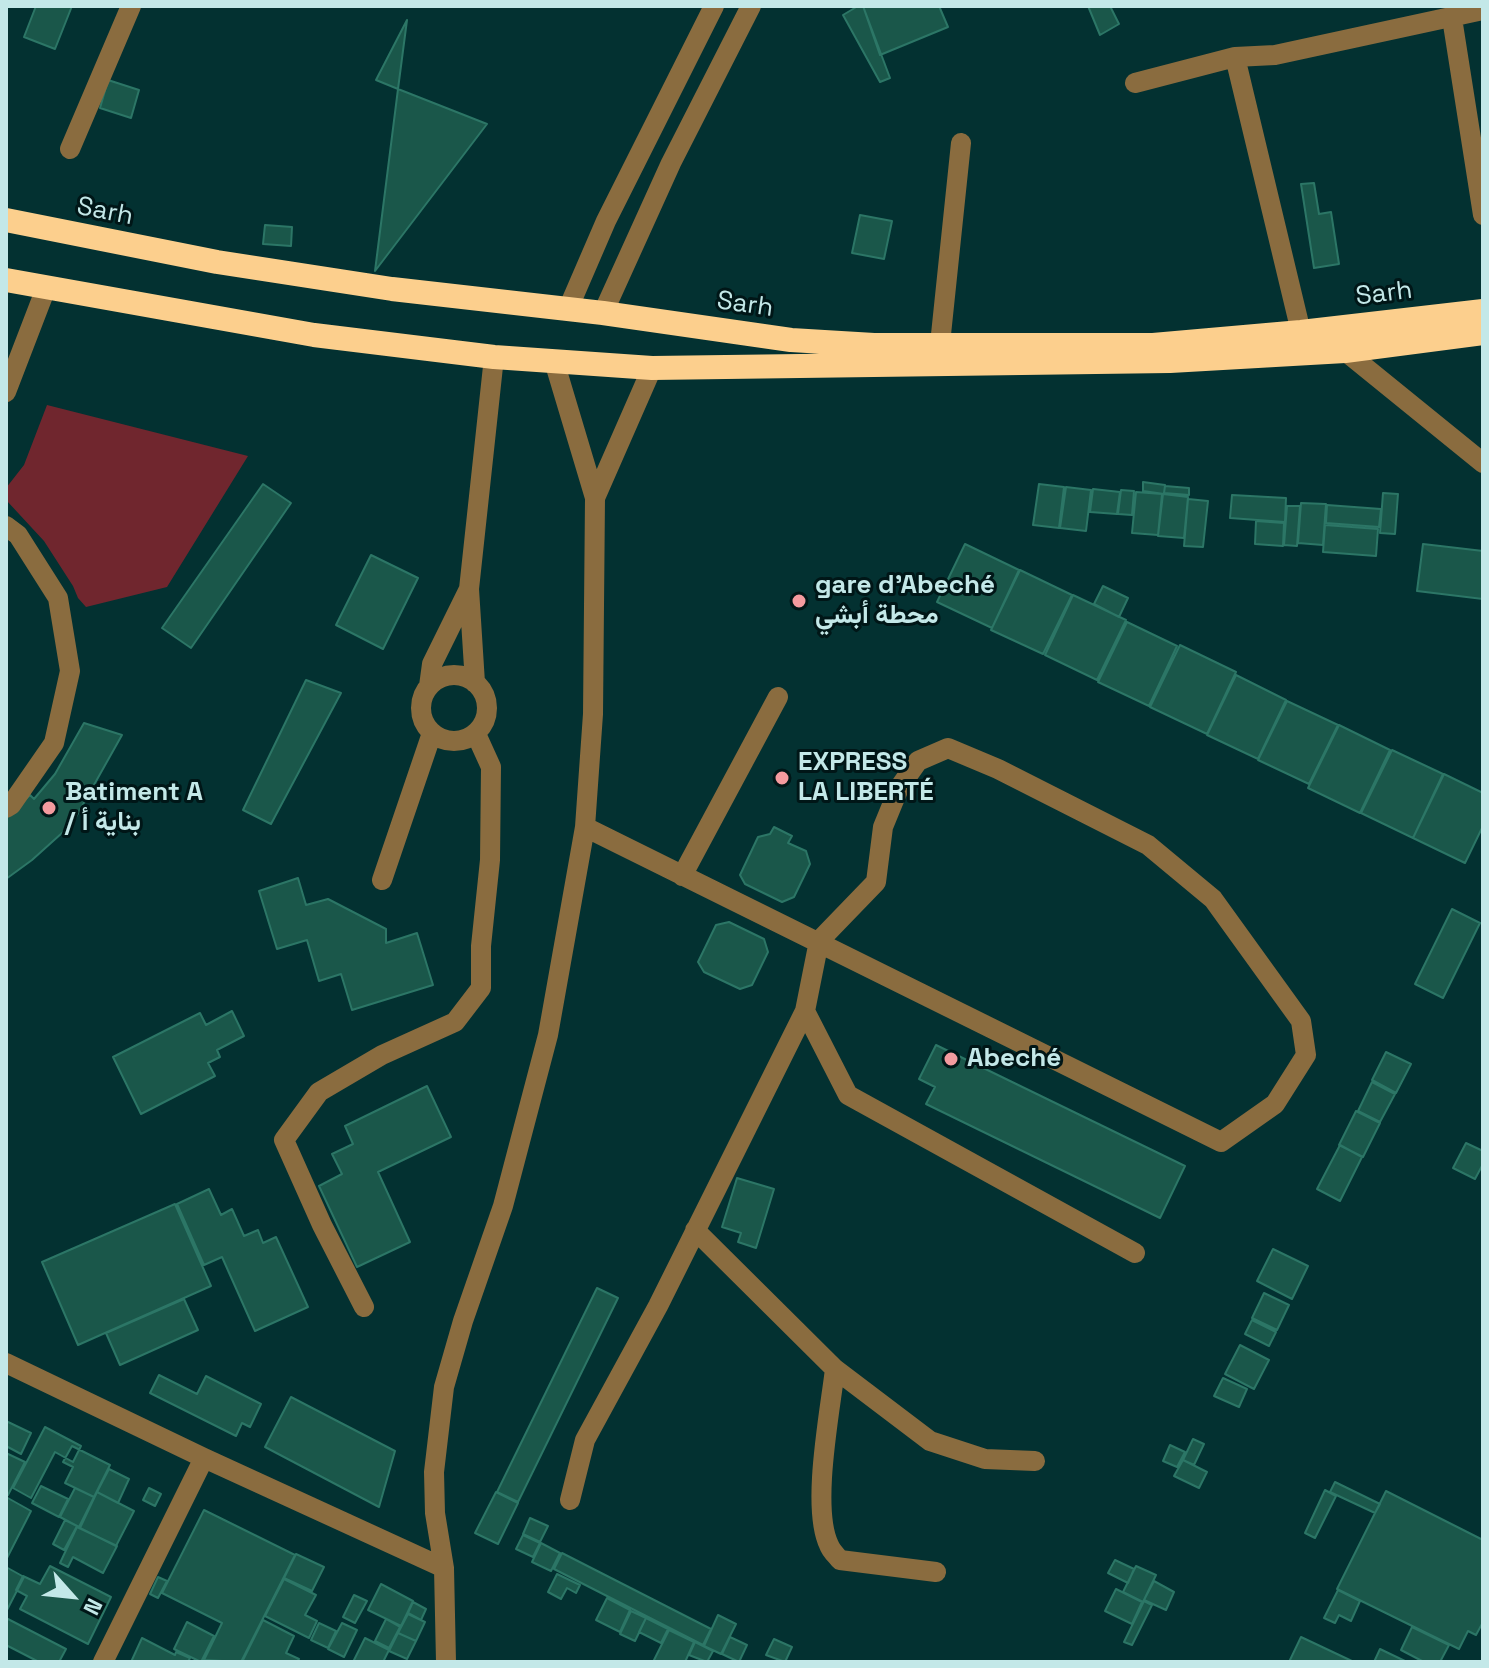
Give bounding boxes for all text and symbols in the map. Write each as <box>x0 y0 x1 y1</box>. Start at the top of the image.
street label: Sarh <box>74 191 136 233</box>
street label: Sarh <box>1354 275 1414 313</box>
street label: Sarh <box>715 286 775 324</box>
place label: gare d'Abeché محطة أبشي <box>815 570 995 632</box>
marker: gare d'Abeché محطة أبشي <box>790 592 808 610</box>
place label: EXPRESS LA LIBERTÉ <box>798 747 934 808</box>
marker: EXPRESS LA LIBERTÉ <box>773 769 791 787</box>
place label: Batiment A / بناية أ <box>65 777 203 838</box>
marker: Batiment A / بناية أ <box>40 799 58 817</box>
place label: Abeché <box>967 1043 1061 1075</box>
marker: Abeché <box>942 1050 960 1068</box>
north arrow <box>32 1556 112 1636</box>
text: N <box>78 1594 109 1620</box>

